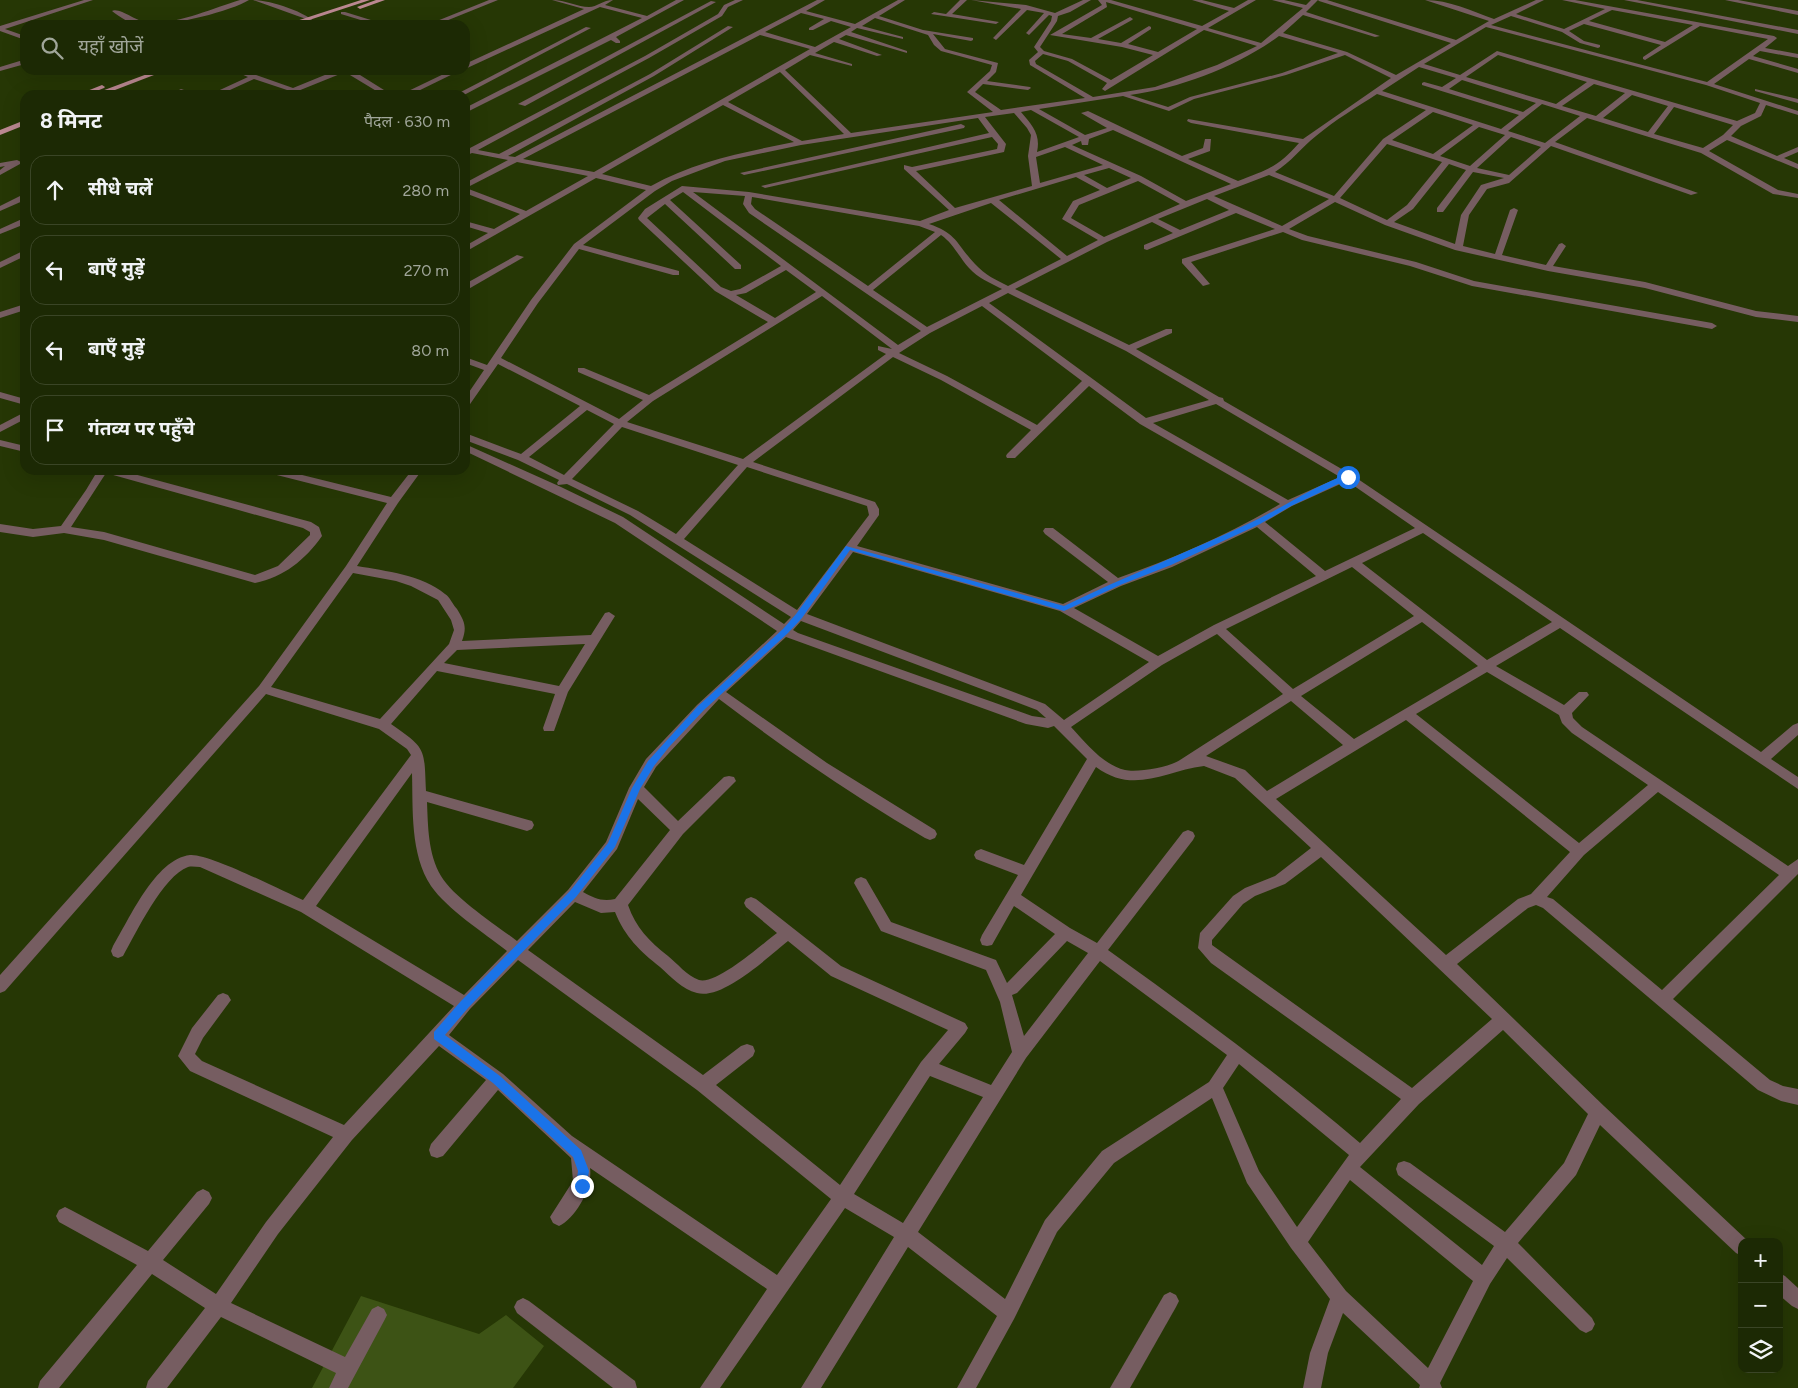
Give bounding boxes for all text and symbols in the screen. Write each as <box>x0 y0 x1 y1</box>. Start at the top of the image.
search box <box>20 20 470 75</box>
icon: search <box>38 34 66 62</box>
text: यहाँ खोजें <box>78 35 143 58</box>
text: 8 मिनट <box>40 108 102 133</box>
text: पैदल · 630 m <box>364 112 450 131</box>
icon: ahead <box>41 176 69 204</box>
text: सीधे चलें <box>88 177 152 200</box>
text: 280 m <box>402 181 449 200</box>
icon: left <box>41 256 69 284</box>
text: बाएँ मुड़ें <box>88 257 145 280</box>
text: 270 m <box>404 261 449 280</box>
icon: left <box>41 336 69 364</box>
text: बाएँ मुड़ें <box>88 337 145 360</box>
text: 80 m <box>411 341 449 360</box>
icon: arrive <box>41 416 69 444</box>
text: गंतव्य पर पहुँचे <box>88 417 195 440</box>
route start <box>1337 466 1360 489</box>
route end <box>571 1175 594 1198</box>
map controls <box>1738 1238 1783 1373</box>
button: + <box>1738 1238 1783 1283</box>
button: − <box>1738 1283 1783 1328</box>
button: layers <box>1738 1328 1783 1373</box>

